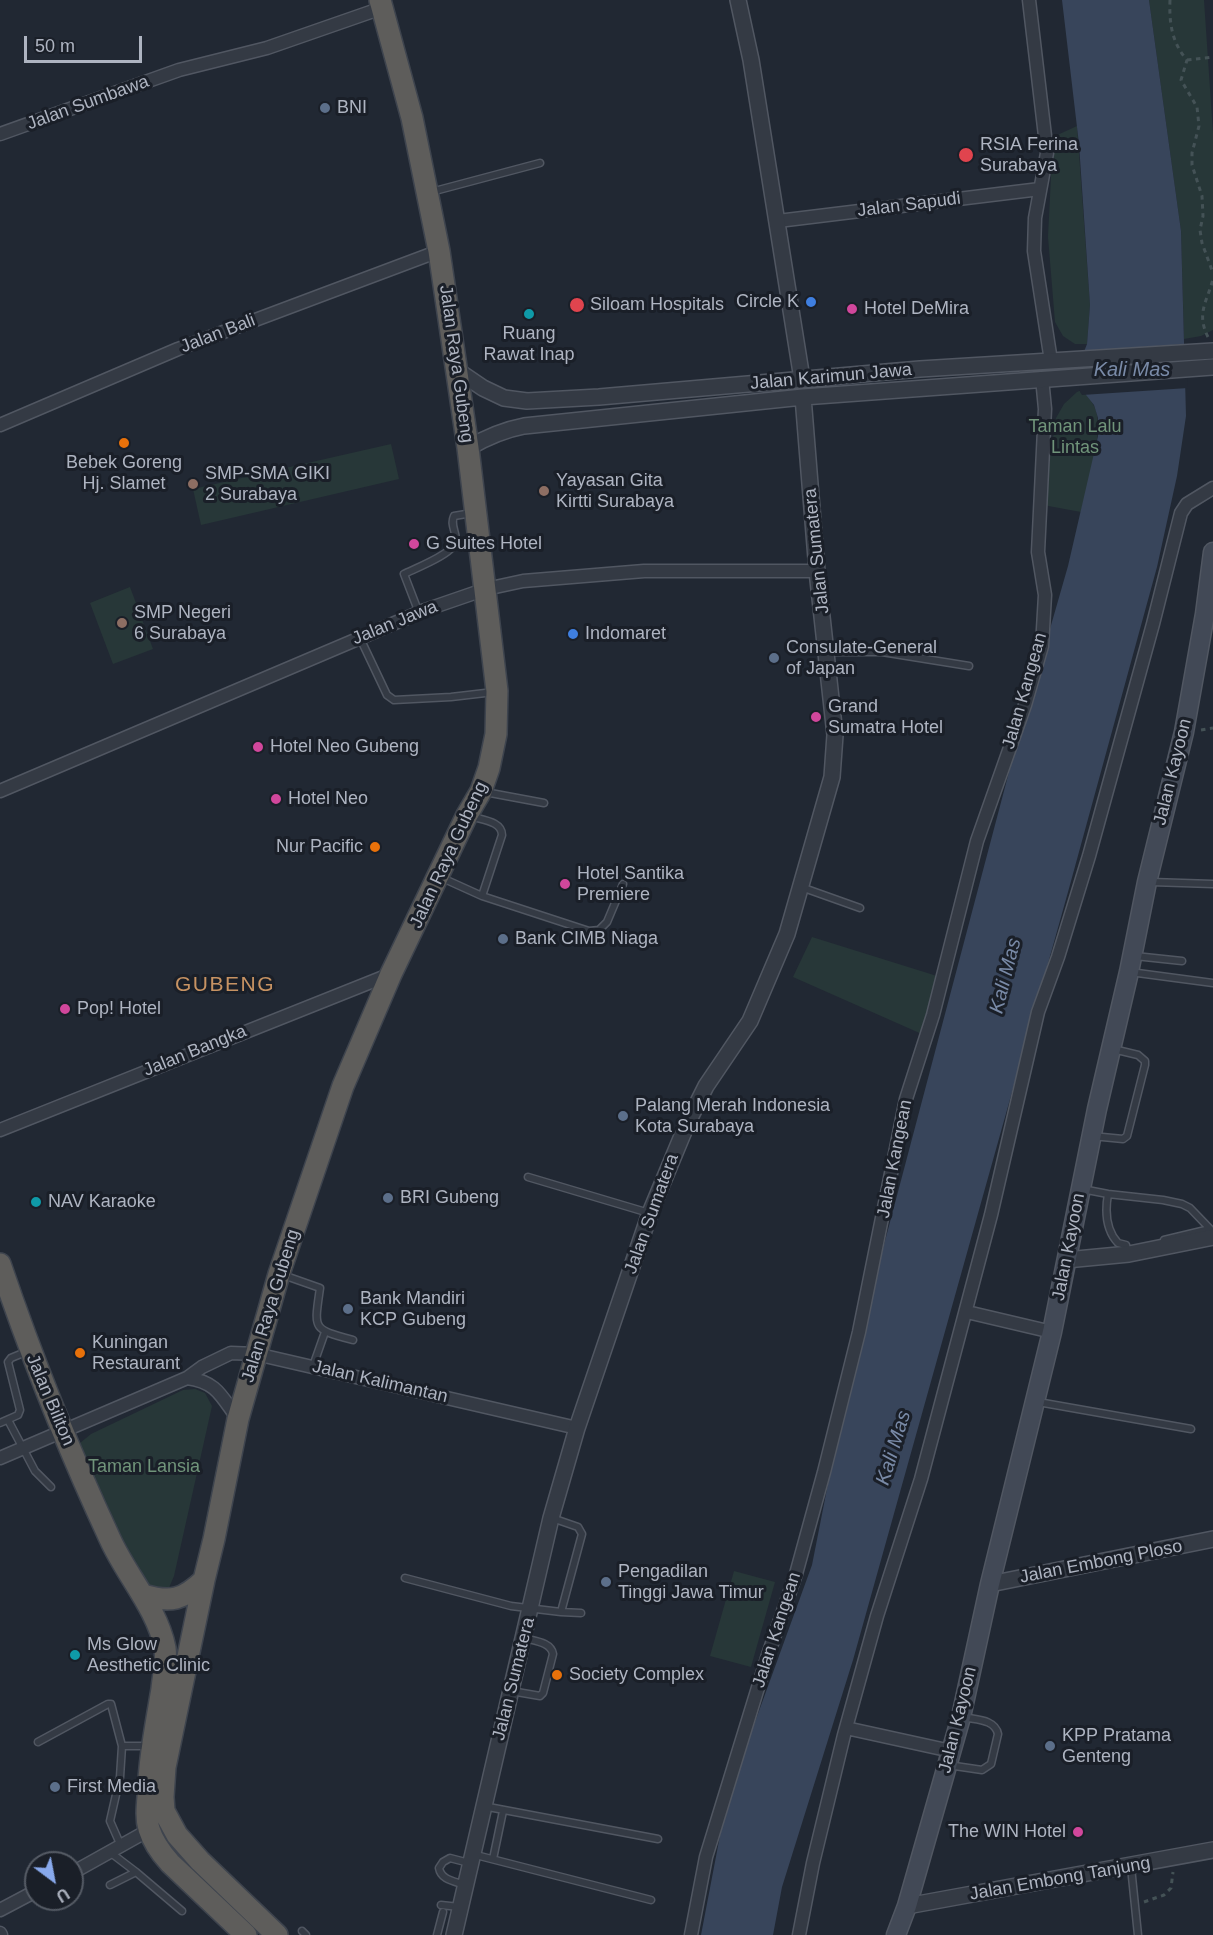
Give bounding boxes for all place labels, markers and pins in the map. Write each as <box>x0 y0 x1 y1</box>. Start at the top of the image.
place label: BNI <box>337 97 367 119</box>
marker: BNI <box>318 101 332 115</box>
place label: RSIA Ferina Surabaya <box>980 134 1078 176</box>
marker: RSIA Ferina Surabaya <box>957 146 975 164</box>
place label: Circle K <box>736 291 799 313</box>
place label: Siloam Hospitals <box>590 294 724 316</box>
marker: Circle K <box>804 295 818 309</box>
marker: Siloam Hospitals <box>568 296 586 314</box>
place label: Hotel DeMira <box>864 298 969 320</box>
marker: Hotel DeMira <box>845 302 859 316</box>
marker: Ruang Rawat Inap <box>522 307 536 321</box>
place label: Ruang Rawat Inap <box>483 323 575 366</box>
marker: Bebek Goreng Hj. Slamet <box>117 436 131 450</box>
place label: Bebek Goreng Hj. Slamet <box>66 452 182 494</box>
place label: SMP-SMA GIKI 2 Surabaya <box>205 463 330 506</box>
place label: Yayasan Gita Kirtti Surabaya <box>556 470 674 512</box>
marker: SMP-SMA GIKI 2 Surabaya <box>186 477 200 491</box>
marker: Yayasan Gita Kirtti Surabaya <box>537 484 551 498</box>
place label: G Suites Hotel <box>426 533 542 555</box>
marker: G Suites Hotel <box>407 537 421 551</box>
place label: SMP Negeri 6 Surabaya <box>134 602 231 644</box>
marker: SMP Negeri 6 Surabaya <box>115 616 129 630</box>
place label: Indomaret <box>585 623 666 645</box>
marker: Indomaret <box>566 627 580 641</box>
place label: Consulate-General of Japan <box>786 637 937 680</box>
marker: Consulate-General of Japan <box>767 651 781 665</box>
place label: Grand Sumatra Hotel <box>828 696 943 738</box>
marker: Grand Sumatra Hotel <box>809 710 823 724</box>
place label: Hotel Neo Gubeng <box>270 736 419 758</box>
marker: Hotel Neo Gubeng <box>251 740 265 754</box>
place label: Hotel Neo <box>288 788 368 810</box>
marker: Hotel Neo <box>269 792 283 806</box>
place label: Nur Pacific <box>276 836 363 858</box>
marker: Nur Pacific <box>368 840 382 854</box>
place label: Hotel Santika Premiere <box>577 863 684 906</box>
marker: Hotel Santika Premiere <box>558 877 572 891</box>
place label: Bank CIMB Niaga <box>515 928 658 950</box>
marker: Bank CIMB Niaga <box>496 932 510 946</box>
place label: Pop! Hotel <box>77 998 161 1020</box>
marker: Pop! Hotel <box>58 1002 72 1016</box>
place label: Palang Merah Indonesia Kota Surabaya <box>635 1095 830 1138</box>
marker: Palang Merah Indonesia Kota Surabaya <box>616 1109 630 1123</box>
place label: BRI Gubeng <box>400 1187 499 1209</box>
place label: NAV Karaoke <box>48 1191 156 1213</box>
marker: BRI Gubeng <box>381 1191 395 1205</box>
marker: NAV Karaoke <box>29 1195 43 1209</box>
place label: Bank Mandiri KCP Gubeng <box>360 1288 466 1330</box>
marker: Bank Mandiri KCP Gubeng <box>341 1302 355 1316</box>
place label: Kuningan Restaurant <box>92 1332 180 1374</box>
marker: Kuningan Restaurant <box>73 1346 87 1360</box>
place label: Pengadilan Tinggi Jawa Timur <box>618 1561 764 1604</box>
marker: Pengadilan Tinggi Jawa Timur <box>599 1575 613 1589</box>
place label: Ms Glow Aesthetic Clinic <box>87 1634 210 1676</box>
marker: Ms Glow Aesthetic Clinic <box>68 1648 82 1662</box>
place label: Society Complex <box>569 1664 704 1686</box>
marker: Society Complex <box>550 1668 564 1682</box>
place label: KPP Pratama Genteng <box>1062 1725 1171 1768</box>
marker: KPP Pratama Genteng <box>1043 1739 1057 1753</box>
place label: First Media <box>67 1776 156 1798</box>
marker: First Media <box>48 1780 62 1794</box>
place label: The WIN Hotel <box>948 1821 1066 1843</box>
marker: The WIN Hotel <box>1071 1825 1085 1839</box>

